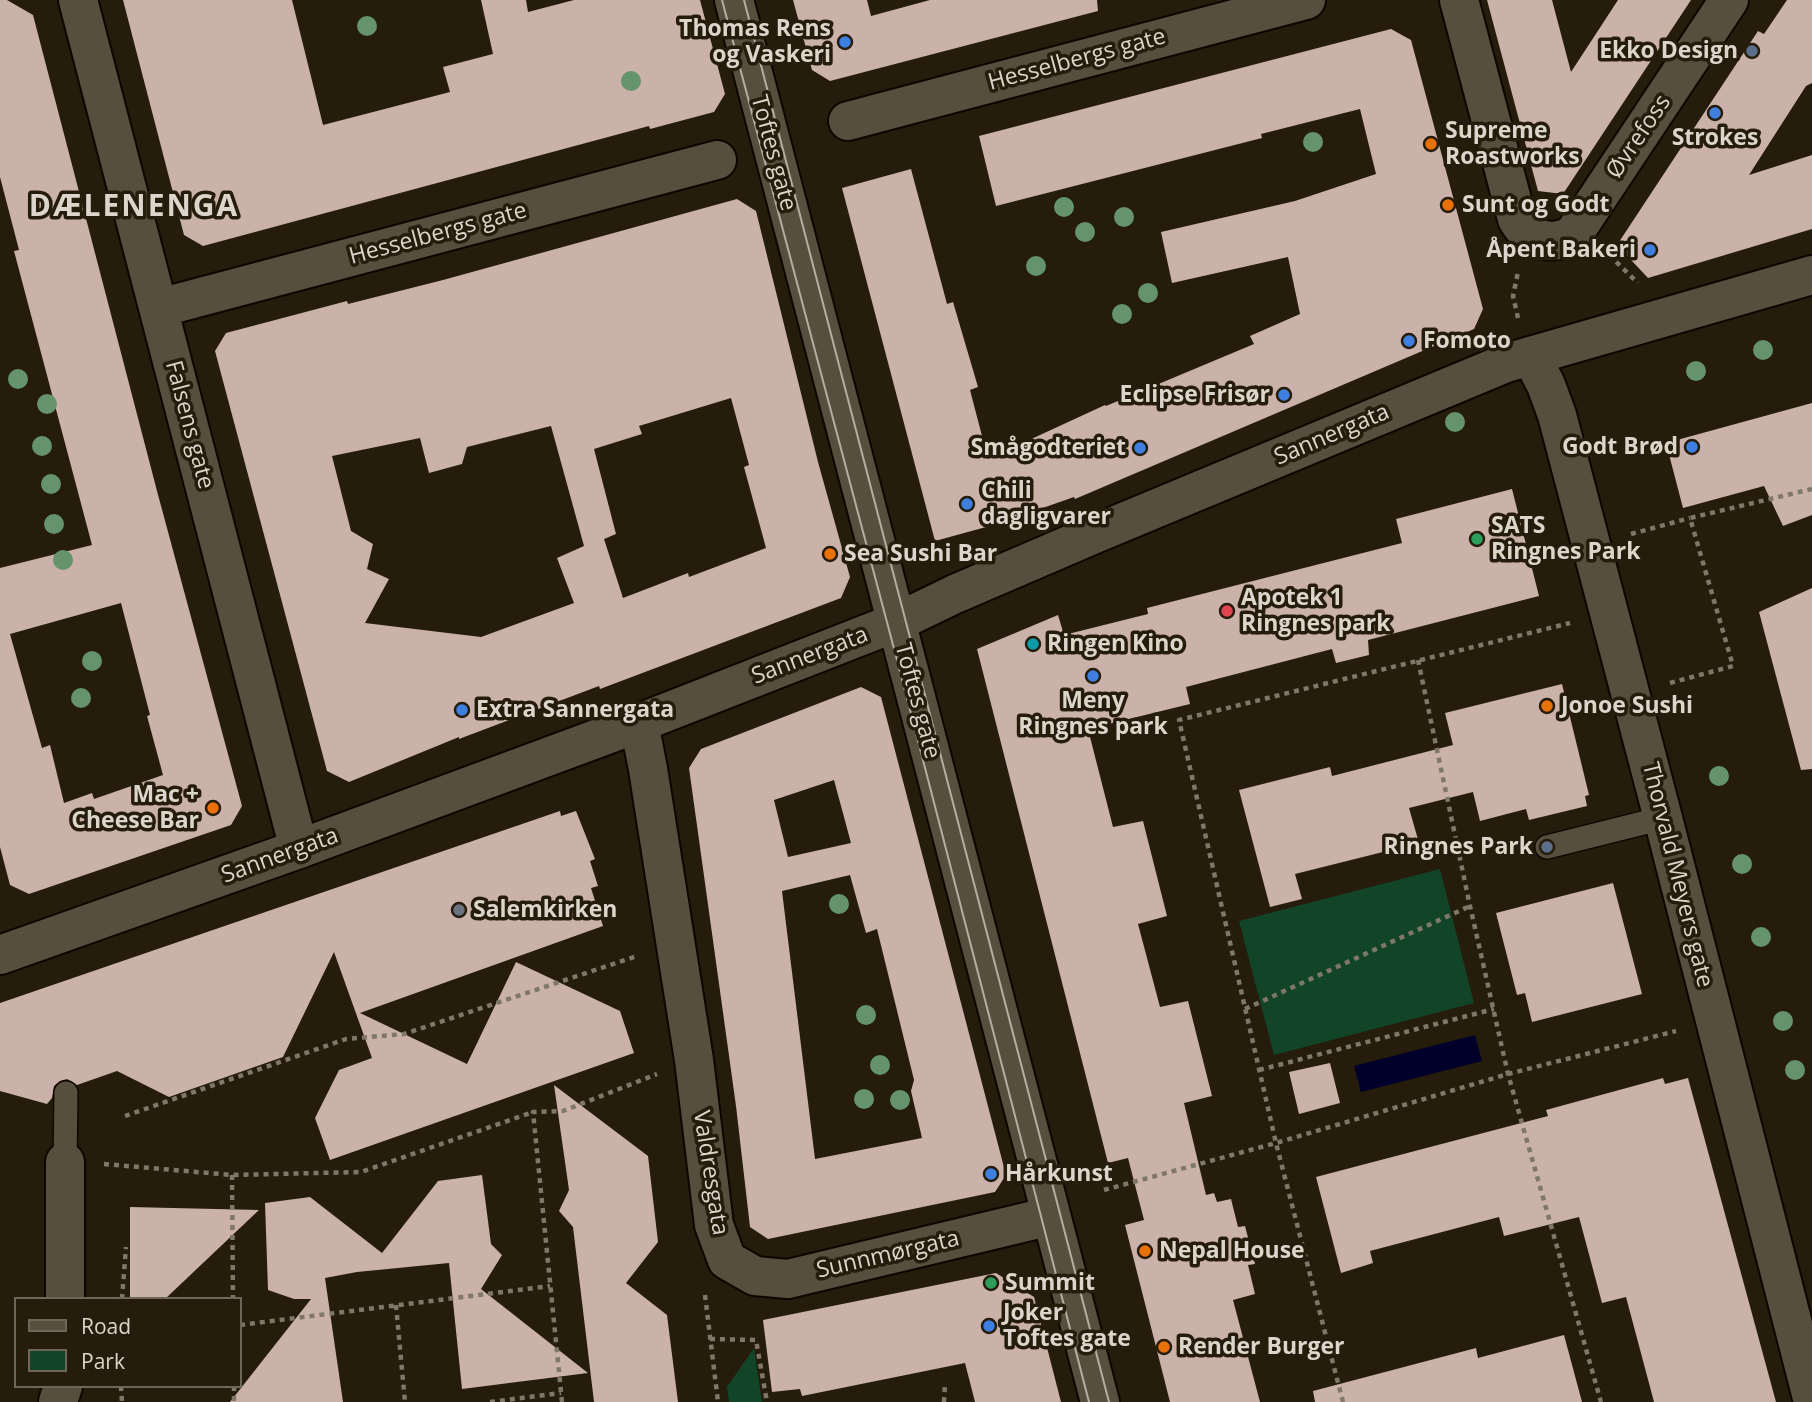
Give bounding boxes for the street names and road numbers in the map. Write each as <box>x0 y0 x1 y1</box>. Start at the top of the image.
street label: Hesselbergs gate <box>985 23 1169 97</box>
street label: Øvrefoss <box>1601 90 1677 184</box>
street label: Toftes gate <box>744 92 802 214</box>
street label: Hesselbergs gate <box>346 197 530 271</box>
street label: Falsens gate <box>159 358 219 492</box>
street label: Sannergata <box>1270 398 1394 472</box>
street label: Sannergata <box>748 621 872 691</box>
street label: Toftes gate <box>888 640 946 762</box>
street label: Thorvald Meyers gate <box>1636 760 1718 990</box>
street label: Sannergata <box>218 822 342 890</box>
street label: Valdresgata <box>687 1109 733 1237</box>
street label: Sunnmørgata <box>814 1225 962 1285</box>

